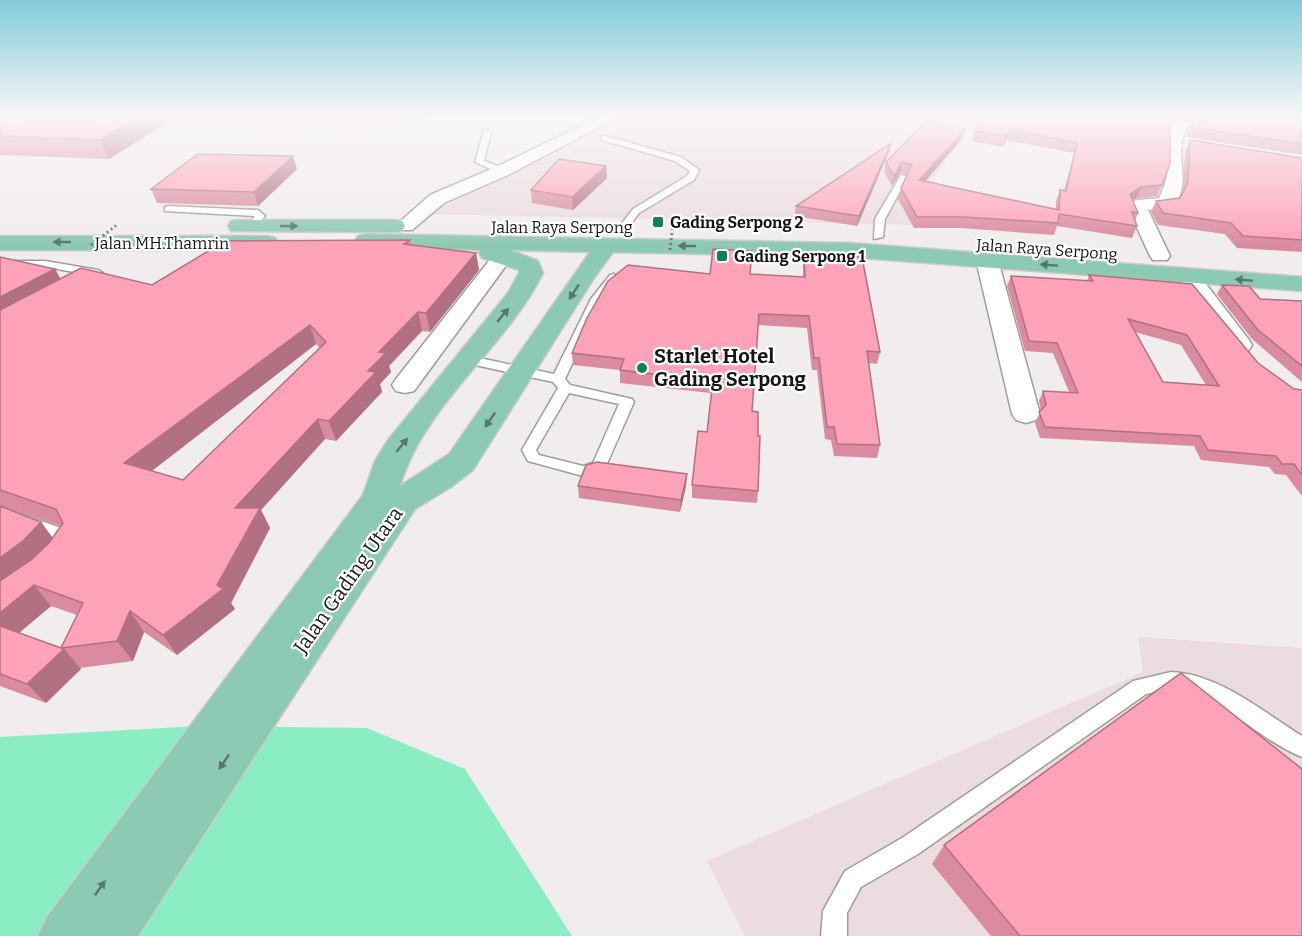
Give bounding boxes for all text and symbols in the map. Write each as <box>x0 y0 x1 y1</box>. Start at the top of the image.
place label: Gading Serpong 2 <box>670 213 804 232</box>
marker: Gading Serpong 2 <box>651 215 665 229</box>
street label: Jalan Raya Serpong <box>490 218 633 237</box>
one-way arrow <box>280 221 299 231</box>
street label: Jalan MH.Thamrin <box>94 234 229 253</box>
street label: Jalan Raya Serpong <box>975 235 1118 264</box>
one-way arrow <box>53 237 72 247</box>
one-way arrow <box>677 242 696 251</box>
place label: Gading Serpong 1 <box>734 247 865 266</box>
marker: Gading Serpong 1 <box>715 249 729 263</box>
one-way arrow <box>1040 260 1059 270</box>
one-way arrow <box>1234 275 1253 285</box>
one-way arrow <box>568 283 580 299</box>
one-way arrow <box>497 307 509 322</box>
place label: Starlet Hotel Gading Serpong <box>654 344 807 391</box>
marker: Starlet Hotel Gading Serpong <box>635 361 649 375</box>
one-way arrow <box>484 411 495 428</box>
one-way arrow <box>395 438 408 453</box>
street label: Jalan Gading Utara <box>288 502 408 659</box>
one-way arrow <box>218 754 230 770</box>
one-way arrow <box>94 881 106 897</box>

